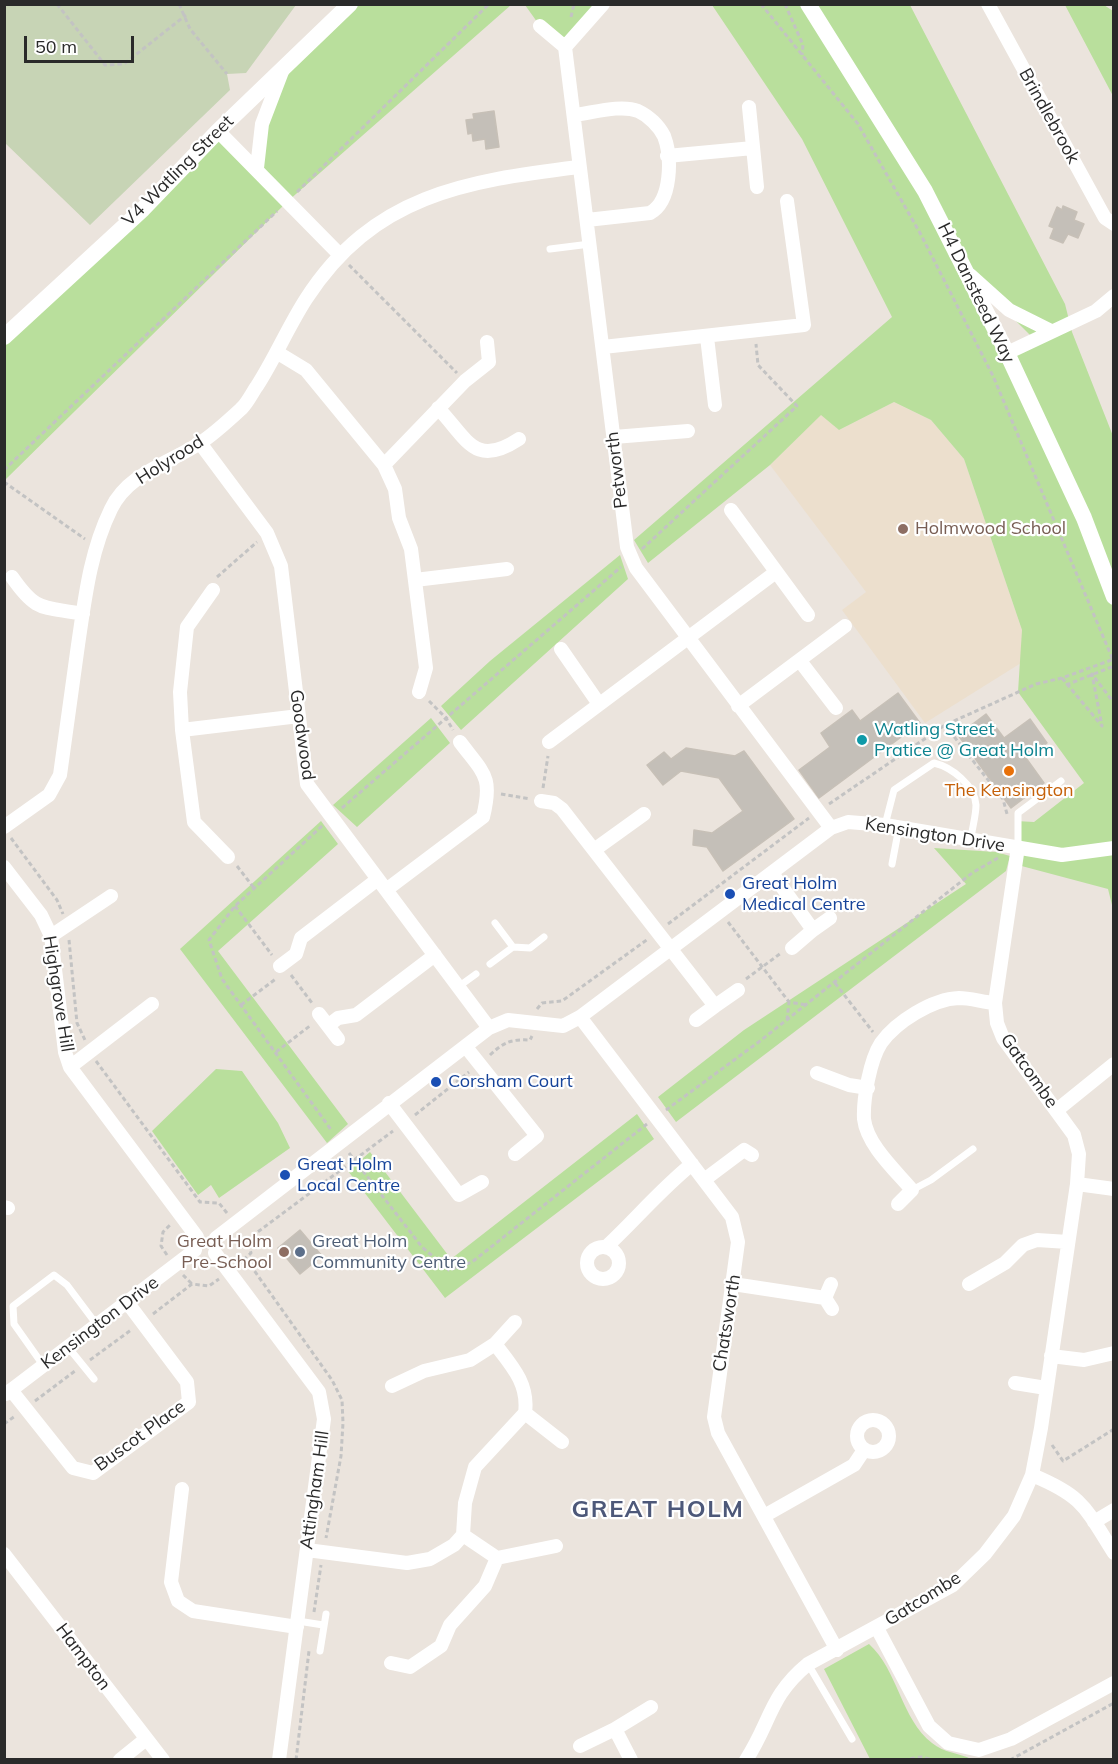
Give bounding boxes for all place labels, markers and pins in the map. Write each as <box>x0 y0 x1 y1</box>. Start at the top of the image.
place label: Holmwood School <box>915 518 1066 540</box>
marker: Holmwood School <box>896 522 910 536</box>
place label: Watling Street Pratice @ Great Holm <box>874 719 1054 762</box>
marker: Watling Street Pratice @ Great Holm <box>855 733 869 747</box>
marker: The Kensington <box>1002 764 1016 778</box>
place label: The Kensington <box>944 780 1074 802</box>
place label: Great Holm Medical Centre <box>742 873 865 916</box>
marker: Great Holm Medical Centre <box>723 887 737 901</box>
place label: Corsham Court <box>448 1071 573 1093</box>
marker: Corsham Court <box>429 1075 443 1089</box>
place label: Great Holm Local Centre <box>297 1154 400 1196</box>
marker: Great Holm Local Centre <box>278 1168 292 1182</box>
place label: Great Holm Pre-School <box>177 1231 272 1274</box>
place label: Great Holm Community Centre <box>312 1231 466 1274</box>
marker: Great Holm Pre-School <box>277 1245 291 1259</box>
marker: Great Holm Community Centre <box>293 1245 307 1259</box>

